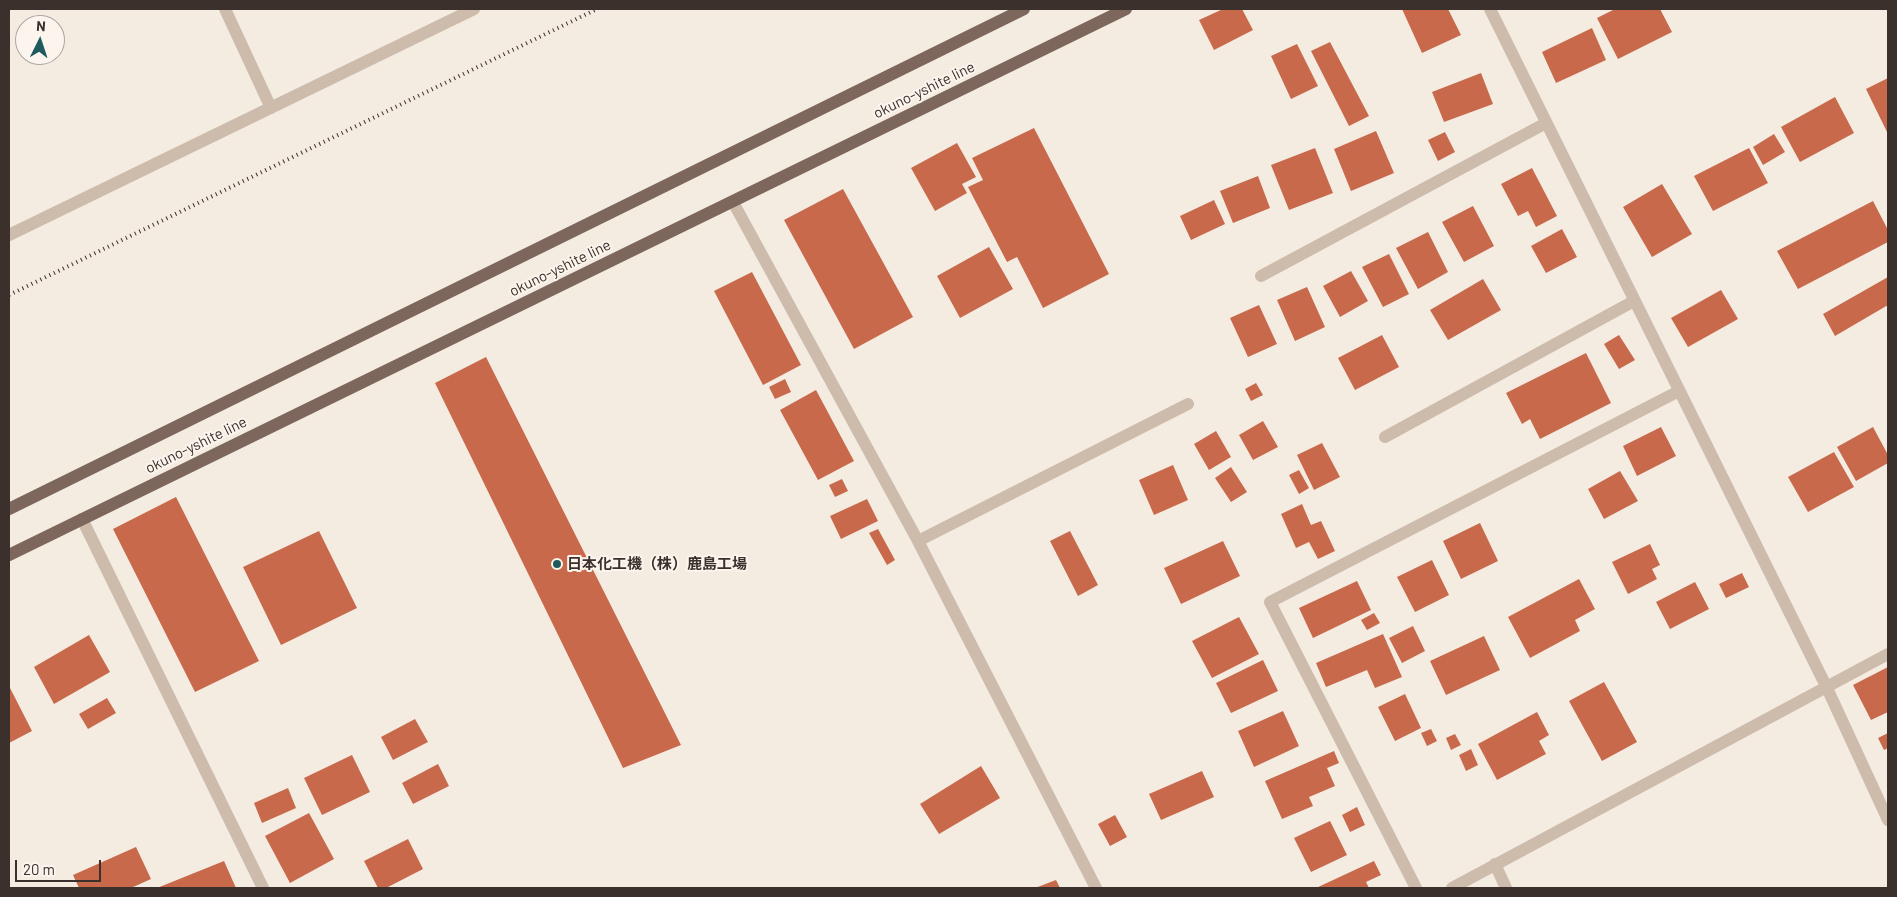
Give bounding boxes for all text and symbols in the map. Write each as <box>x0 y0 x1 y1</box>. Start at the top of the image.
north arrow <box>15 15 65 65</box>
text: N <box>36 17 46 34</box>
street label: okuno-yshite line <box>870 58 978 122</box>
street label: okuno-yshite line <box>506 236 614 300</box>
street label: okuno-yshite line <box>142 413 250 477</box>
place label: 日本化工機（株）鹿島工場 <box>567 555 747 573</box>
marker: 日本化工機（株）鹿島工場 <box>551 558 563 570</box>
scale bar <box>18 850 104 882</box>
text: 20 m <box>23 860 55 878</box>

